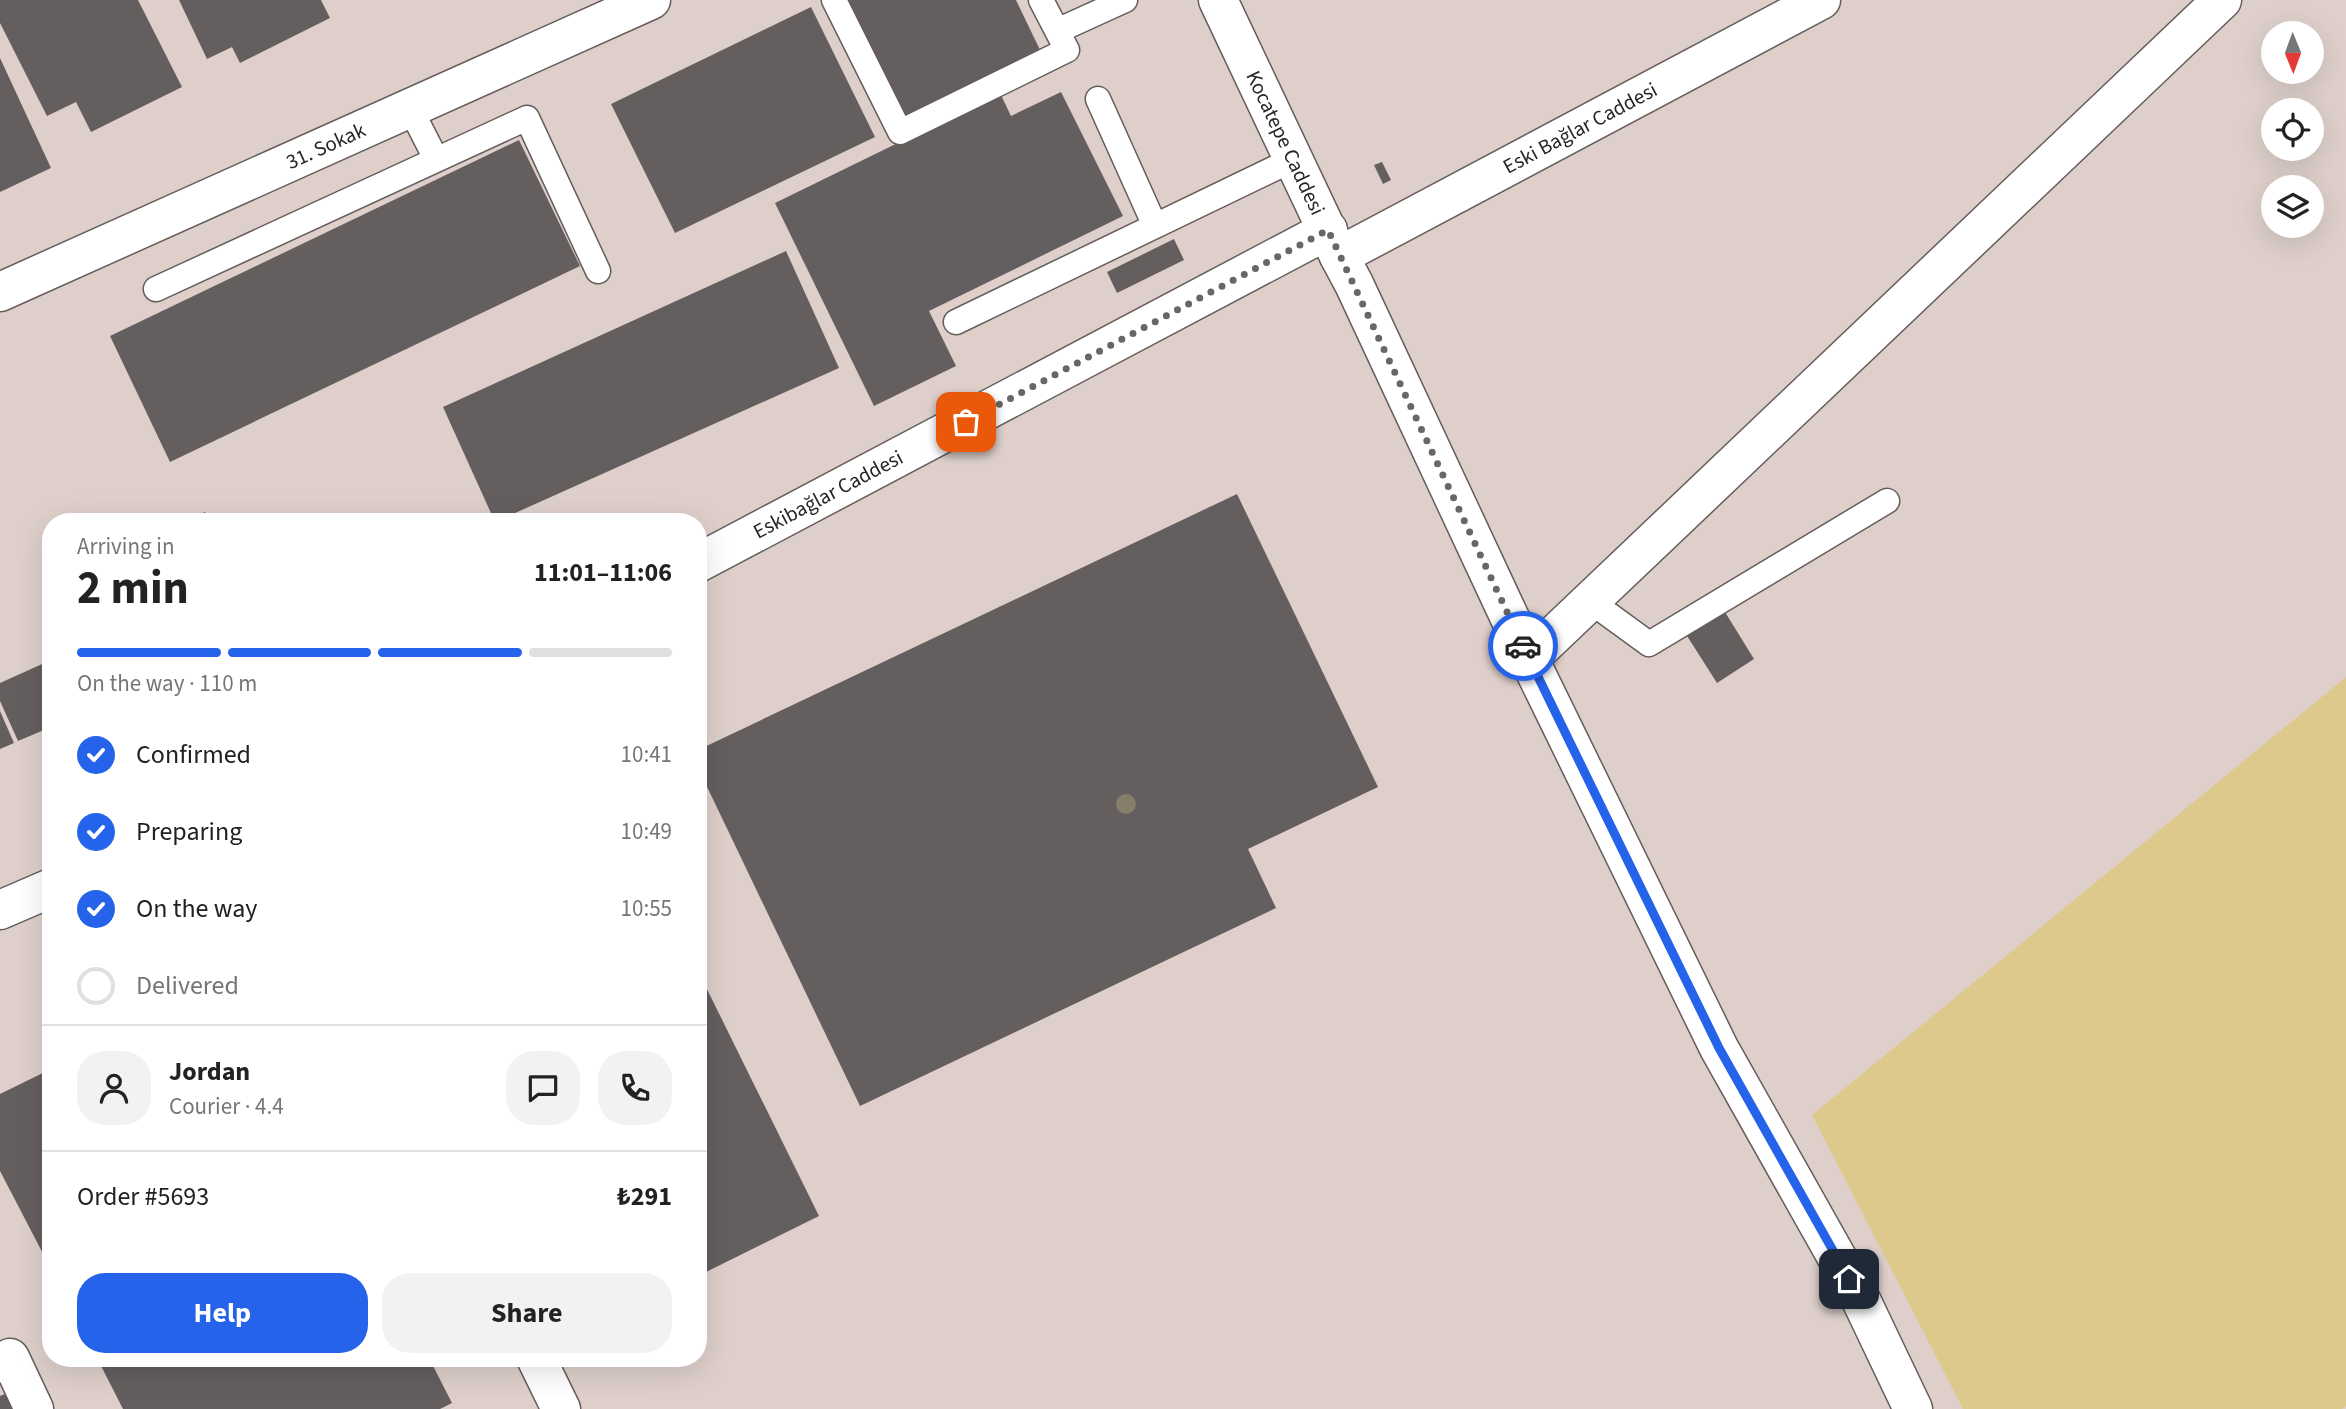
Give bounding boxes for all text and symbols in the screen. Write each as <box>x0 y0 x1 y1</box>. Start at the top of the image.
north arrow <box>2261 21 2324 84</box>
map controls <box>2261 21 2324 238</box>
street label: Kocatepe Caddesi <box>1238 66 1333 220</box>
street label: Eski Bağlar Caddesi <box>1498 75 1663 181</box>
button: locate <box>2261 98 2324 161</box>
street label: 31. Sokak <box>281 115 371 177</box>
button: layers <box>2261 175 2324 238</box>
pin <box>936 392 996 452</box>
icon: bag <box>947 403 985 441</box>
street label: Eskibağlar Caddesi <box>748 442 908 546</box>
text: Arriving in <box>77 530 175 563</box>
text: 11:01–11:06 <box>534 554 672 591</box>
text: 2 min <box>77 556 189 621</box>
courier <box>1488 611 1558 681</box>
icon: car <box>1504 627 1542 665</box>
text: On the way · 110 m <box>77 667 257 700</box>
icon: check <box>77 736 115 774</box>
text: Confirmed <box>136 736 251 773</box>
text: 10:41 <box>621 738 672 771</box>
icon: check <box>77 813 115 851</box>
text: Preparing <box>136 813 242 850</box>
text: 10:49 <box>621 815 672 848</box>
icon: check <box>77 890 115 928</box>
text: On the way <box>136 890 257 927</box>
text: 10:55 <box>621 892 672 925</box>
text: Delivered <box>136 967 239 1004</box>
button: person <box>77 1051 151 1125</box>
button: chat <box>506 1051 580 1125</box>
button: phone <box>598 1051 672 1125</box>
text: Jordan <box>169 1053 250 1090</box>
text: Courier · 4.4 <box>169 1090 284 1123</box>
text: Order #5693 <box>77 1178 209 1215</box>
text: ₺291 <box>617 1178 672 1215</box>
pin <box>1819 1249 1879 1309</box>
icon: home <box>1830 1260 1868 1298</box>
button: Help <box>77 1273 368 1353</box>
button: Share <box>382 1273 672 1353</box>

